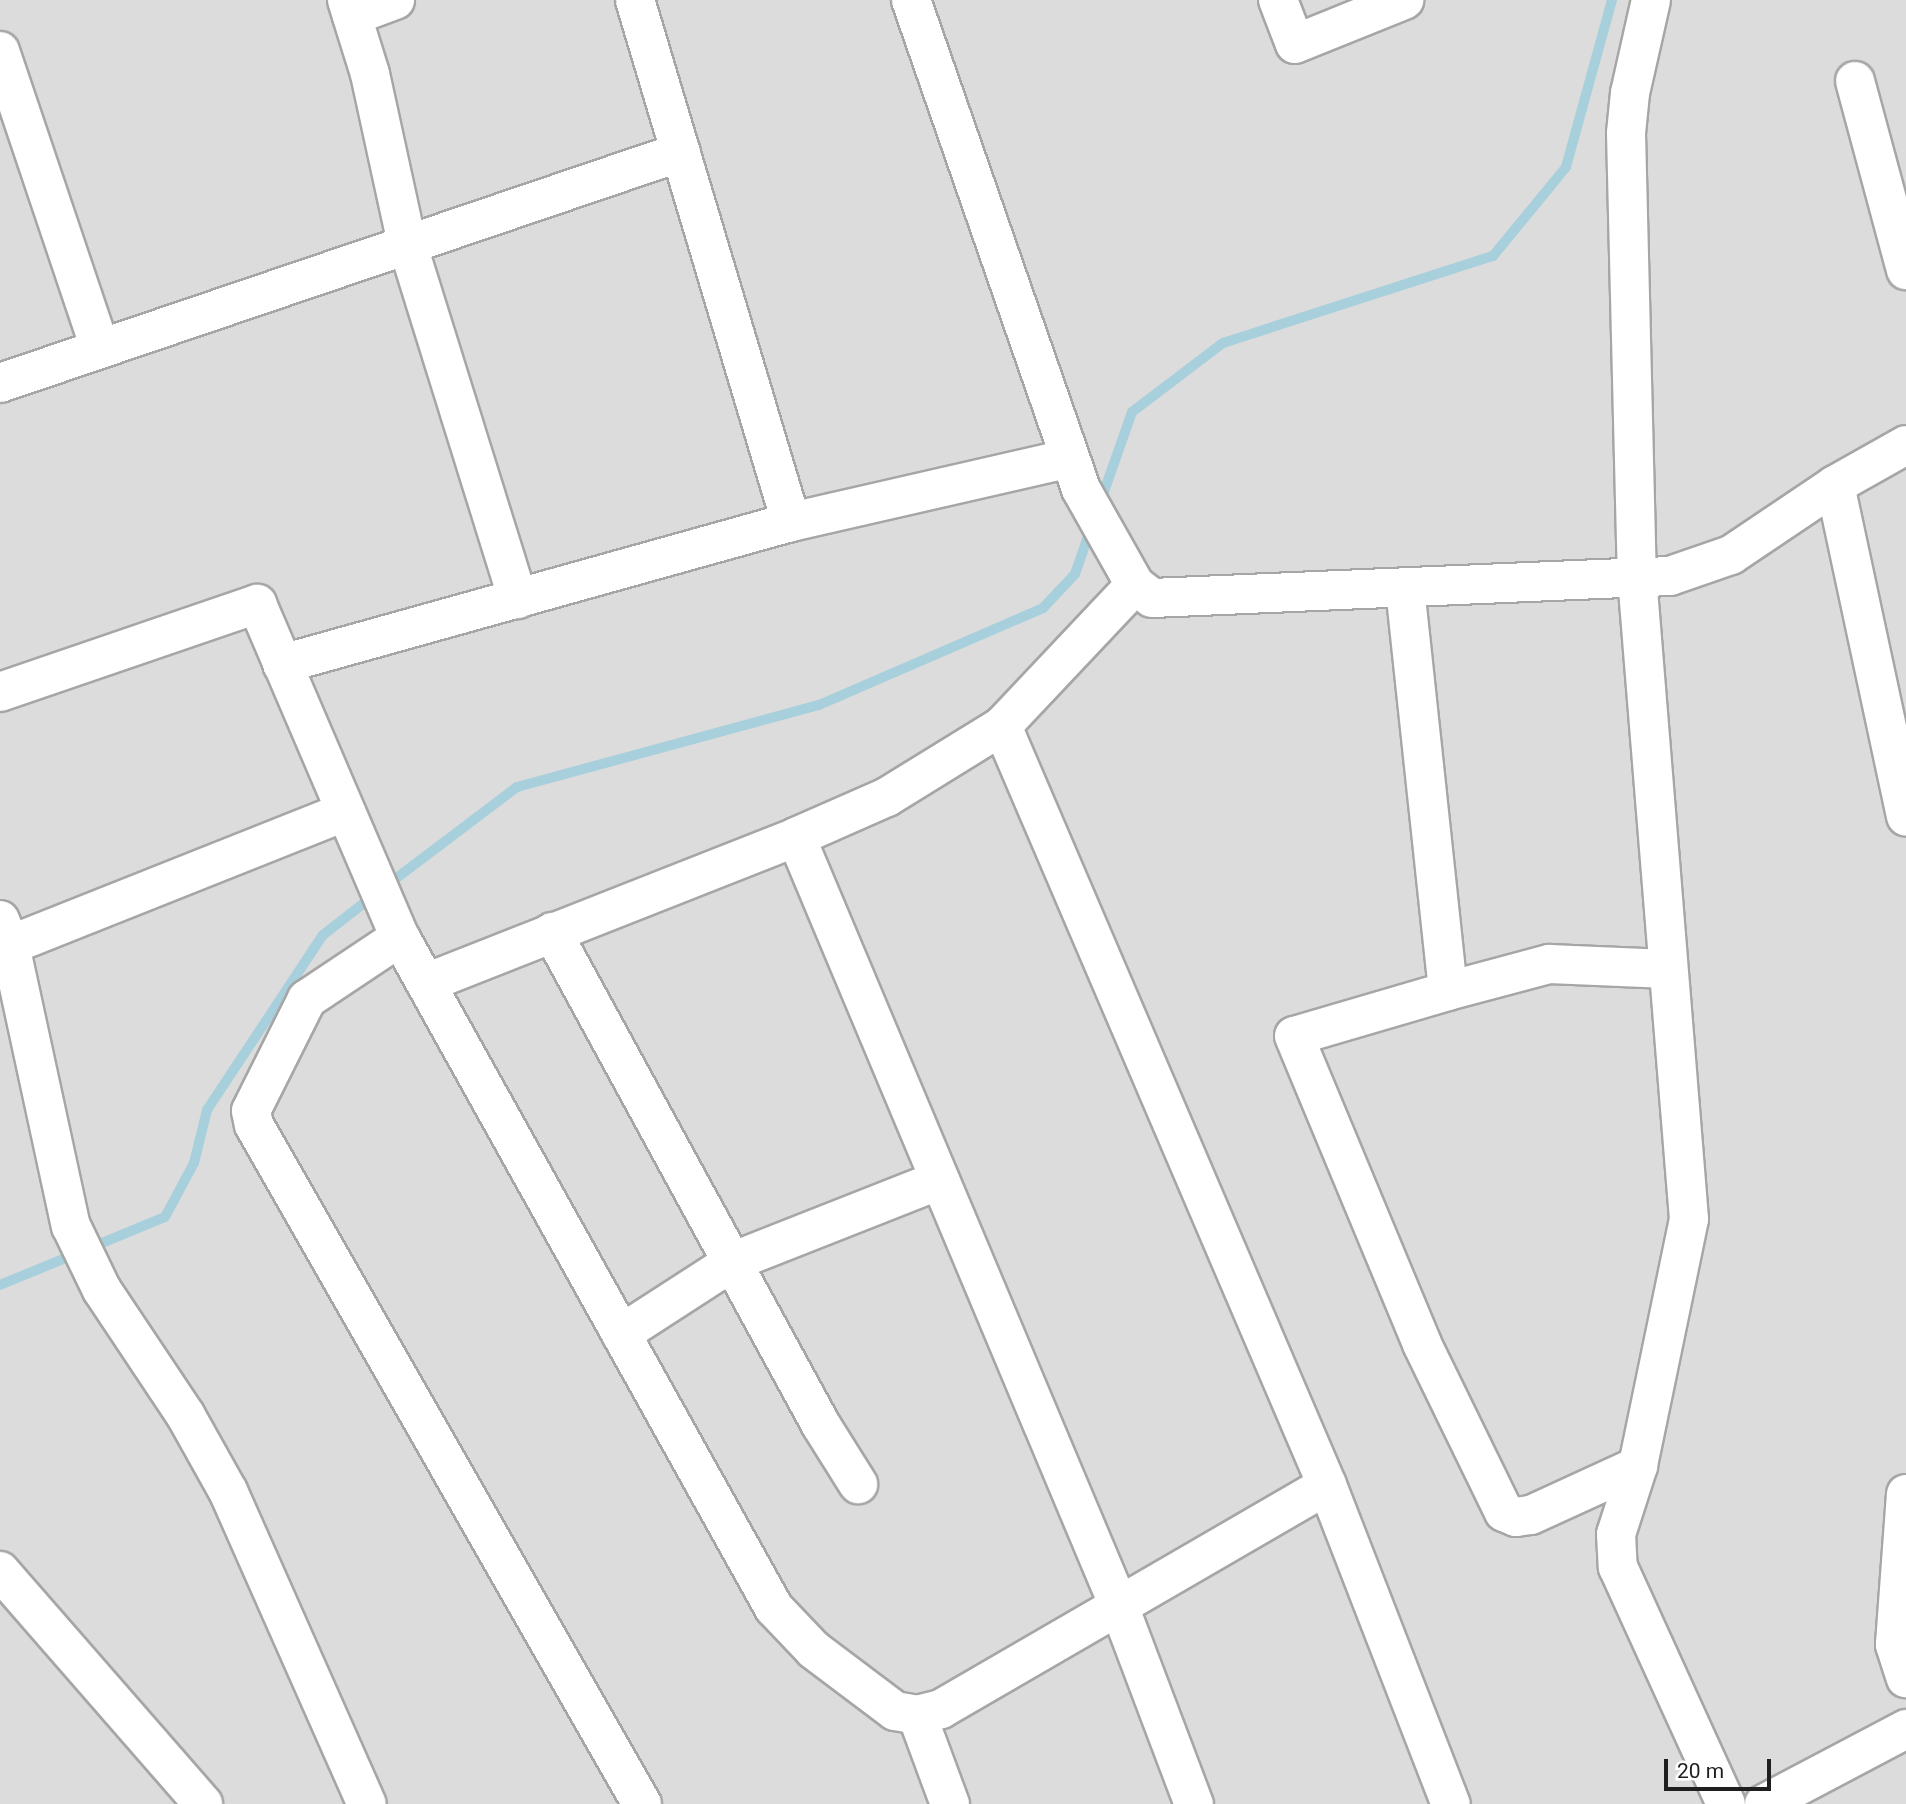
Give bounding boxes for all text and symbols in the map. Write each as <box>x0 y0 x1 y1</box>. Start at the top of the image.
scale bar <box>1668 1744 1775 1788</box>
text: 20 m <box>1677 1759 1724 1783</box>

